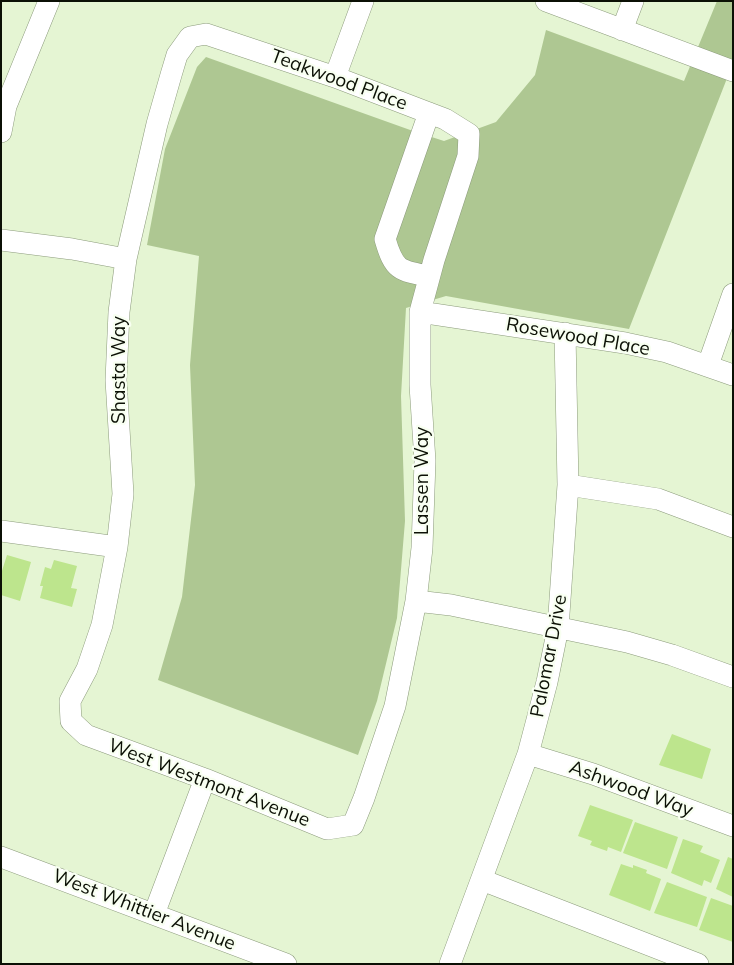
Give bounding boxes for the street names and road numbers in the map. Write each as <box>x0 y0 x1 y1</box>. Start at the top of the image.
street label: Teakwood Place <box>268 45 410 115</box>
street label: Rosewood Place <box>504 313 652 361</box>
street label: Shasta Way <box>108 316 130 424</box>
street label: Lassen Way <box>411 427 433 535</box>
street label: Palomar Drive <box>526 593 572 719</box>
street label: West Westmont Avenue <box>105 734 313 832</box>
street label: Ashwood Way <box>566 756 696 822</box>
street label: West Whittier Avenue <box>49 865 239 955</box>

